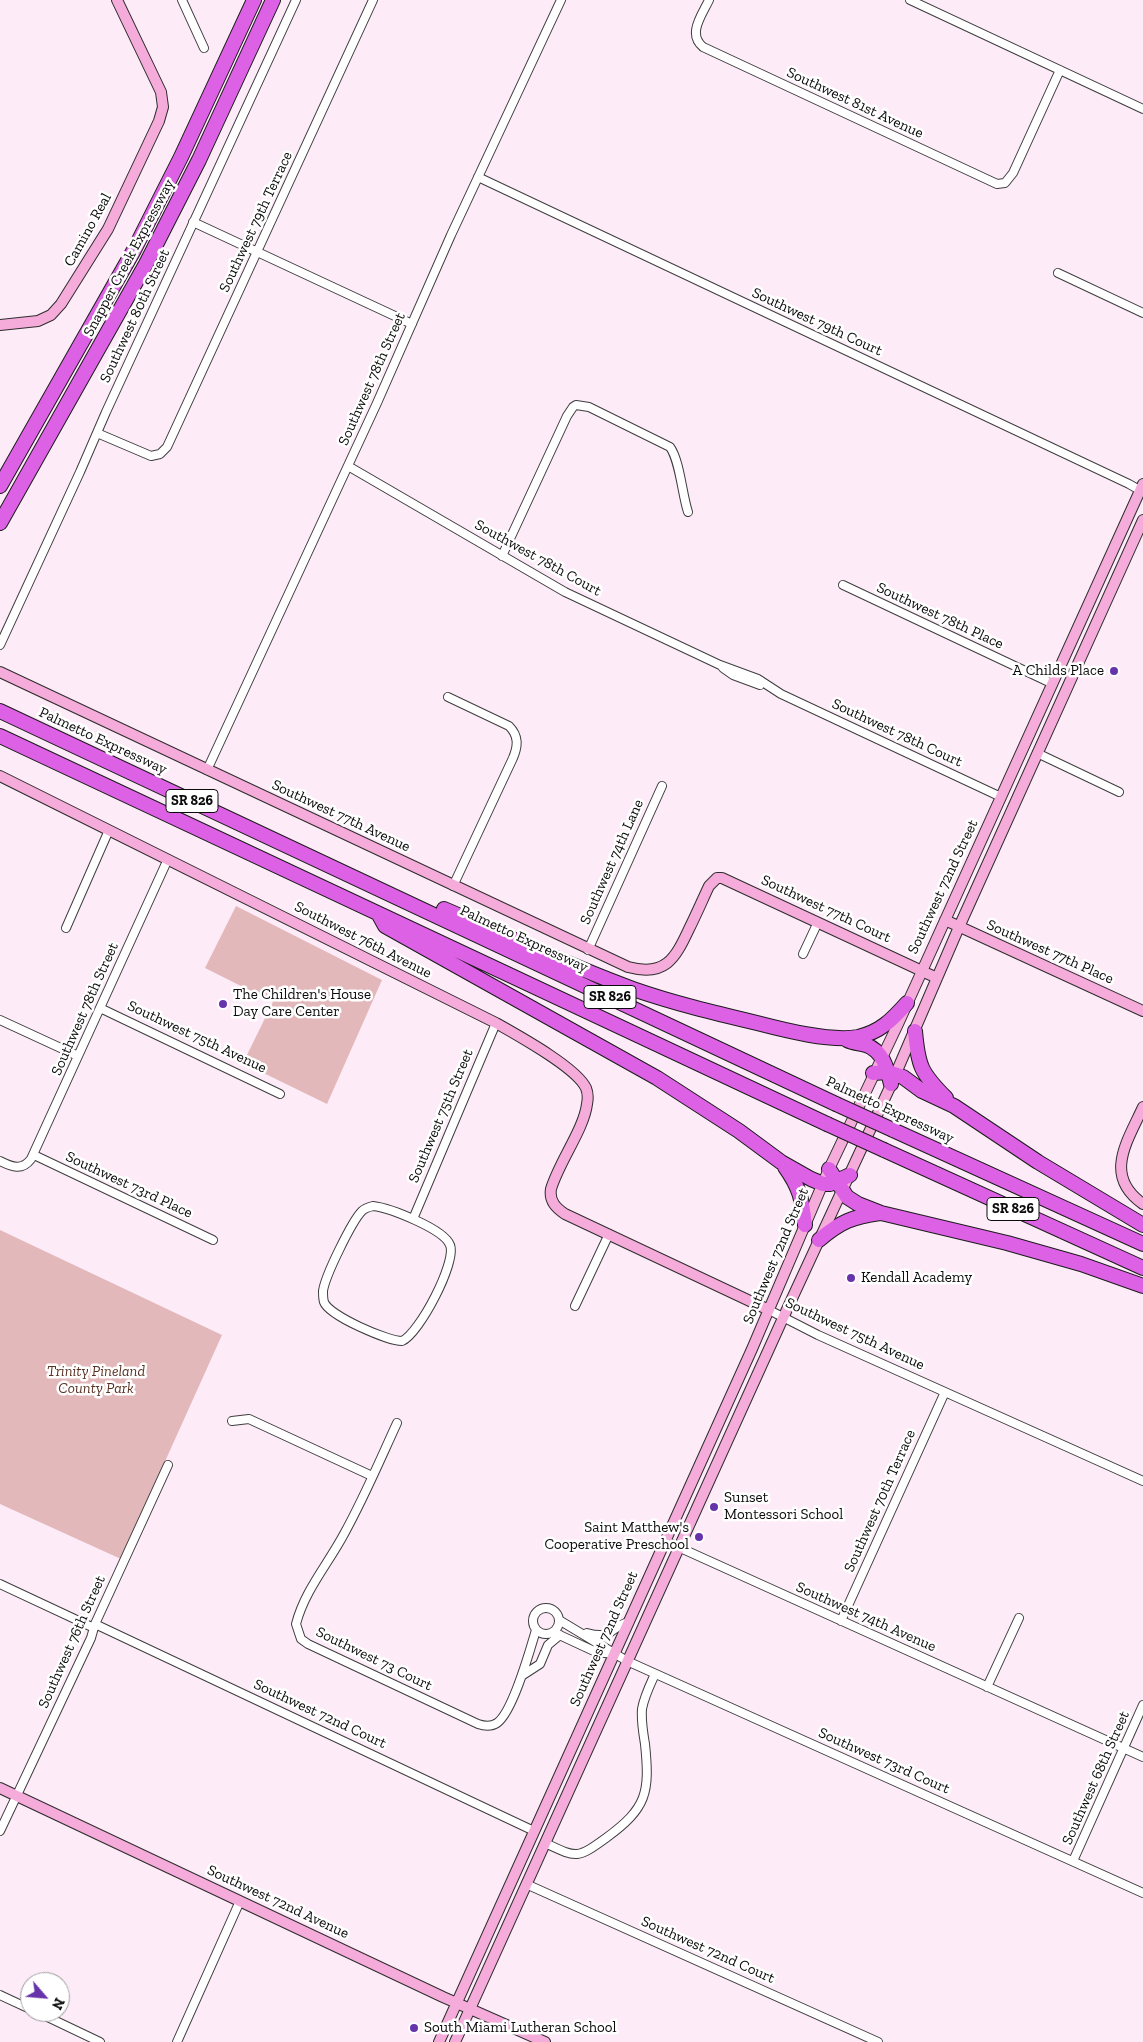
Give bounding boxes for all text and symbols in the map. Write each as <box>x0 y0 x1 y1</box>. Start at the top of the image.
street label: Southwest 81st Avenue <box>784 63 926 143</box>
street label: Southwest 79th Terrace <box>215 149 297 295</box>
street label: Snapper Creek Expressway <box>80 176 178 340</box>
street label: Camino Real <box>60 190 116 270</box>
street label: Southwest 80th Street <box>96 246 174 386</box>
street label: Southwest 79th Court <box>749 284 885 360</box>
street label: Southwest 78th Street <box>335 310 409 448</box>
street label: Southwest 78th Court <box>472 516 604 600</box>
street label: Southwest 78th Place <box>874 579 1006 653</box>
place label: A Childs Place <box>1013 662 1104 680</box>
marker: A Childs Place <box>1108 665 1120 677</box>
street label: Southwest 78th Court <box>829 695 965 771</box>
street label: Palmetto Expressway <box>36 703 170 779</box>
street label: Southwest 77th Avenue <box>269 776 413 856</box>
road number: SR 826 <box>166 789 218 812</box>
street label: Southwest 74th Lane <box>576 797 648 927</box>
street label: Southwest 72nd Street <box>904 817 982 957</box>
street label: Southwest 77th Court <box>758 871 894 947</box>
street label: Southwest 76th Avenue <box>291 898 435 982</box>
street label: Palmetto Expressway <box>457 901 591 977</box>
street label: Southwest 77th Place <box>984 916 1116 988</box>
street label: Southwest 78th Street <box>48 940 122 1078</box>
place label: The Children's House Day Care Center <box>233 986 371 1021</box>
road number: SR 826 <box>584 986 636 1009</box>
street label: Southwest 75th Avenue <box>125 997 269 1077</box>
marker: The Children's House Day Care Center <box>217 998 229 1010</box>
street label: Southwest 75th Street <box>405 1047 477 1185</box>
street label: Palmetto Expressway <box>823 1072 957 1148</box>
street label: Southwest 73rd Place <box>63 1148 195 1222</box>
street label: Southwest 72nd Street <box>739 1185 813 1327</box>
road number: SR 826 <box>987 1198 1039 1220</box>
place label: Kendall Academy <box>861 1269 972 1287</box>
marker: Kendall Academy <box>845 1272 857 1284</box>
street label: Southwest 75th Avenue <box>783 1294 927 1374</box>
park label: Trinity Pineland County Park <box>47 1363 145 1398</box>
street label: Southwest 70th Terrace <box>840 1427 920 1575</box>
place label: Sunset Montessori School <box>724 1489 843 1524</box>
marker: Sunset Montessori School <box>708 1501 720 1513</box>
place label: Saint Matthew's Cooperative Preschool <box>544 1519 689 1554</box>
marker: Saint Matthew's Cooperative Preschool <box>693 1531 705 1543</box>
street label: Southwest 72nd Street <box>566 1569 642 1709</box>
street label: Southwest 76th Street <box>35 1573 109 1711</box>
street label: Southwest 74th Avenue <box>793 1578 939 1656</box>
street label: Southwest 73 Court <box>313 1623 435 1695</box>
street label: Southwest 72nd Court <box>251 1675 389 1753</box>
street label: Southwest 68th Street <box>1058 1708 1134 1848</box>
street label: Southwest 73rd Court <box>816 1724 952 1798</box>
street label: Southwest 72nd Avenue <box>204 1861 352 1943</box>
street label: Southwest 72nd Court <box>638 1912 778 1988</box>
north arrow <box>20 1972 70 2022</box>
text: N <box>48 1995 68 2012</box>
place label: South Miami Lutheran School <box>424 2019 616 2037</box>
marker: South Miami Lutheran School <box>408 2022 420 2034</box>

